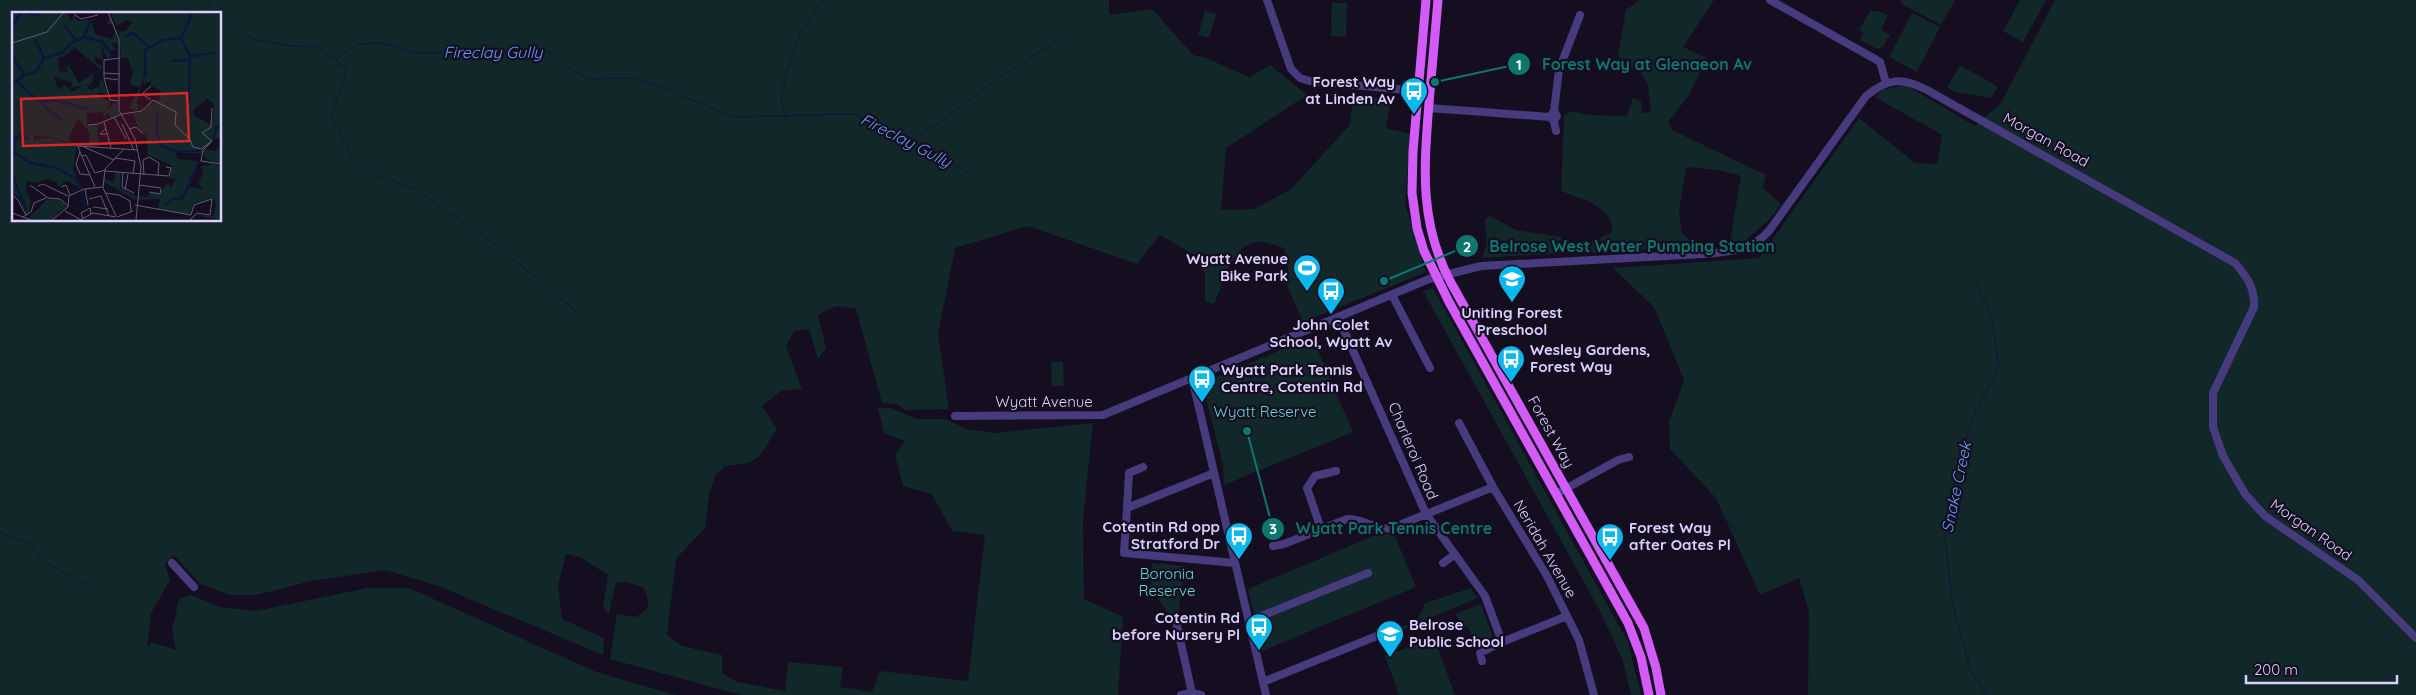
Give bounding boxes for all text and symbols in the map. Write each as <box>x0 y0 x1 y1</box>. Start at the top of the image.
inset map <box>12 12 221 221</box>
water label: Fireclay Gully <box>444 42 543 62</box>
callout: Forest Way at Glenaeon Av <box>1507 49 1762 80</box>
text: Forest Way at Glenaeon Av <box>1542 54 1752 74</box>
text: 1 <box>1516 55 1522 74</box>
place label: Forest Way at Linden Av <box>1305 72 1395 108</box>
bus stop icon: Forest Way at Linden Av <box>1399 76 1429 115</box>
street label: Morgan Road <box>2000 108 2093 171</box>
water label: Fireclay Gully <box>857 109 955 172</box>
callout: Belrose West Water Pumping Station <box>1455 231 1785 262</box>
text: Belrose West Water Pumping Station <box>1489 236 1775 256</box>
text: 2 <box>1463 237 1471 256</box>
place label: Wyatt Avenue Bike Park <box>1186 249 1288 285</box>
sports icon: Wyatt Avenue Bike Park <box>1292 253 1322 292</box>
school or university icon: Uniting Forest Preschool <box>1497 264 1527 303</box>
bus stop icon: John Colet School, Wyatt Av <box>1316 276 1346 315</box>
place label: Uniting Forest Preschool <box>1461 303 1563 339</box>
place label: John Colet School, Wyatt Av <box>1269 315 1393 351</box>
place label: Wesley Gardens, Forest Way <box>1530 340 1651 376</box>
bus stop icon: Wesley Gardens, Forest Way <box>1496 344 1526 383</box>
place label: Wyatt Park Tennis Centre, Cotentin Rd <box>1221 360 1363 396</box>
bus stop icon: Wyatt Park Tennis Centre, Cotentin Rd <box>1187 364 1217 403</box>
street label: Wyatt Avenue <box>995 392 1093 411</box>
street label: Forest Way <box>1524 392 1579 471</box>
street label: Charleroi Road <box>1384 399 1443 502</box>
park label: Wyatt Reserve <box>1213 402 1317 421</box>
water label: Snake Creek <box>1937 438 1976 534</box>
street label: Morgan Road <box>2267 494 2356 565</box>
street label: Neridah Avenue <box>1510 496 1581 601</box>
callout: Wyatt Park Tennis Centre <box>1260 513 1502 544</box>
place label: Cotentin Rd opp Stratford Dr <box>1103 517 1220 553</box>
text: Wyatt Park Tennis Centre <box>1296 518 1492 538</box>
place label: Forest Way after Oates Pl <box>1629 518 1731 554</box>
text: 3 <box>1269 519 1277 538</box>
bus stop icon: Cotentin Rd opp Stratford Dr <box>1224 521 1254 560</box>
bus stop icon: Forest Way after Oates Pl <box>1595 522 1625 561</box>
park label: Boronia Reserve <box>1139 564 1195 600</box>
place label: Cotentin Rd before Nursery Pl <box>1112 608 1240 644</box>
bus stop icon: Cotentin Rd before Nursery Pl <box>1244 612 1274 651</box>
place label: Belrose Public School <box>1409 615 1504 651</box>
school or university icon: Belrose Public School <box>1375 619 1405 658</box>
scale bar <box>2246 652 2397 684</box>
text: 200 m <box>2254 660 2298 679</box>

